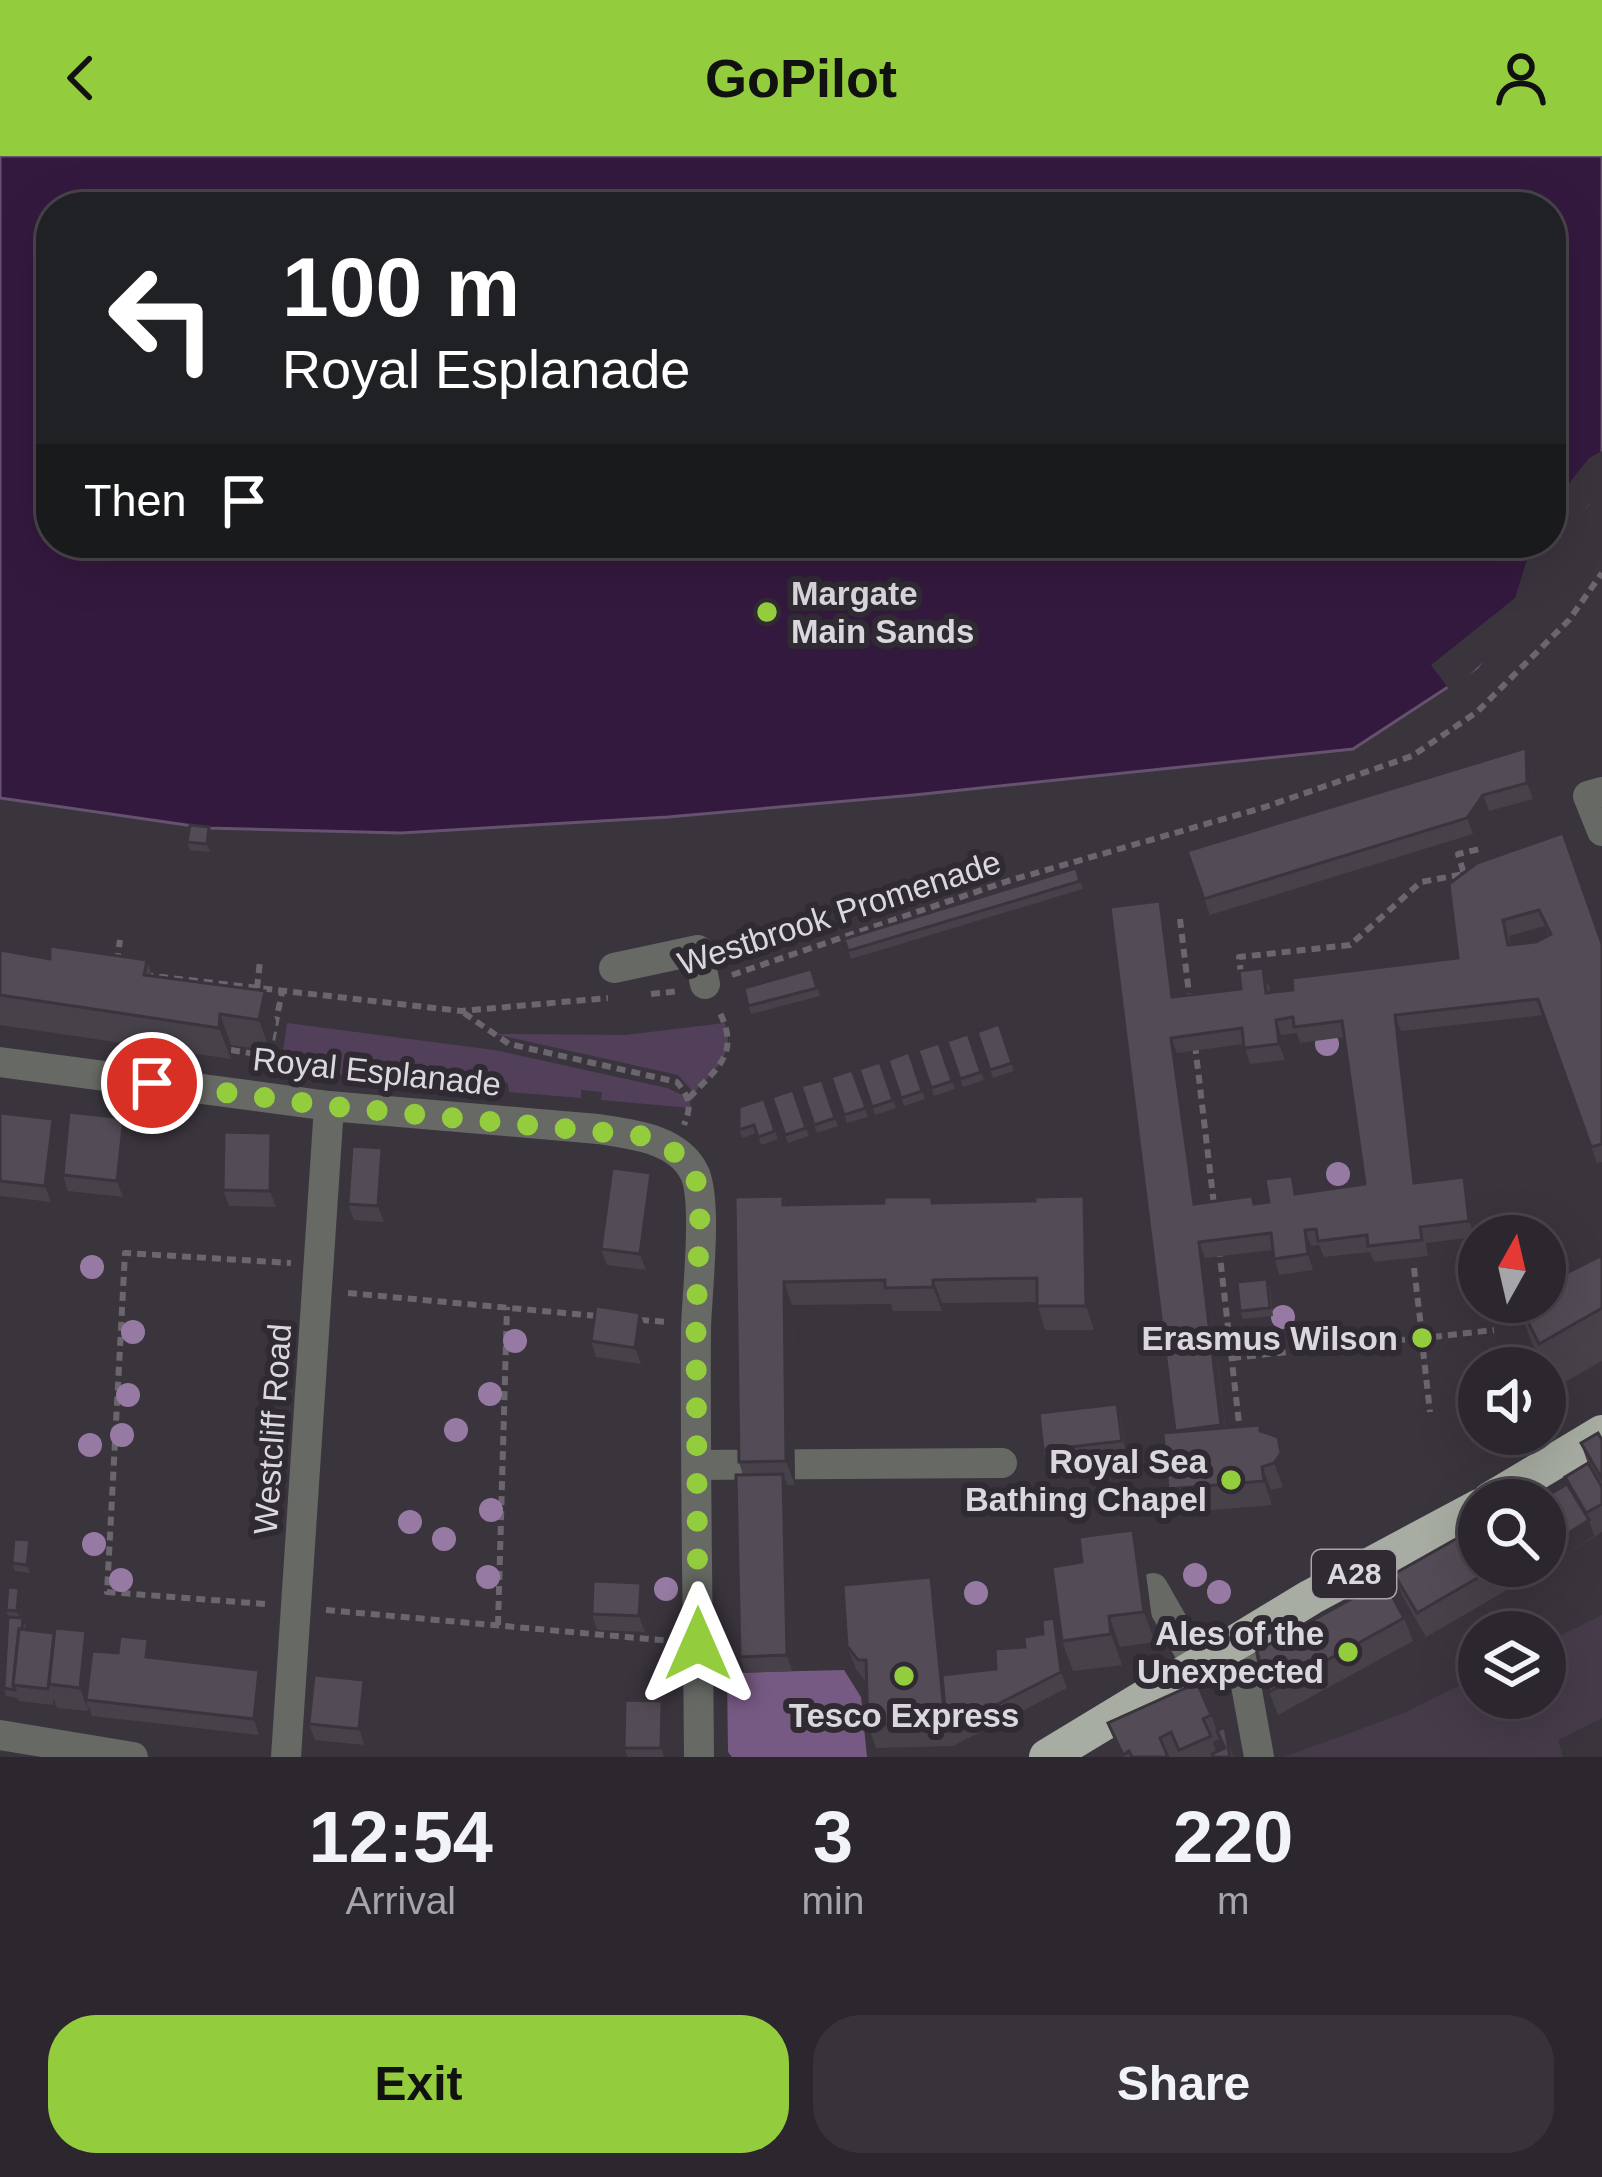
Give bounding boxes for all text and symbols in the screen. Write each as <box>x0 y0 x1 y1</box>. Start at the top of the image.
icon: back <box>48 45 114 111</box>
icon: person <box>1488 45 1554 111</box>
text: GoPilot <box>705 48 897 108</box>
icon: left <box>84 240 240 396</box>
text: 100 m <box>282 240 520 334</box>
text: Royal Esplanade <box>282 339 690 399</box>
icon: arrive <box>211 468 277 534</box>
text: Then <box>84 475 187 526</box>
place label: Margate Main Sands <box>791 575 974 650</box>
marker: Margate Main Sands <box>754 599 780 625</box>
street label: Westbrook Promenade <box>673 843 1005 982</box>
pin <box>101 1032 203 1134</box>
street label: Royal Esplanade <box>251 1040 503 1103</box>
icon: arrive <box>119 1050 185 1116</box>
north arrow <box>1458 1215 1566 1323</box>
map controls <box>1458 1215 1566 1719</box>
place label: Erasmus Wilson <box>1142 1320 1398 1357</box>
street label: Westcliff Road <box>247 1322 298 1536</box>
marker: Erasmus Wilson <box>1409 1325 1435 1351</box>
button: sound <box>1458 1347 1566 1455</box>
place label: Royal Sea Bathing Chapel <box>965 1443 1208 1518</box>
marker: Royal Sea Bathing Chapel <box>1218 1467 1244 1493</box>
button: search <box>1458 1479 1566 1587</box>
road number: A28 <box>1312 1550 1396 1598</box>
position arrow <box>635 1581 761 1707</box>
button: layers <box>1458 1611 1566 1719</box>
place label: Ales of the Unexpected <box>1137 1615 1324 1690</box>
marker: Ales of the Unexpected <box>1335 1639 1361 1665</box>
marker: Tesco Express <box>891 1663 917 1689</box>
place label: Tesco Express <box>789 1697 1019 1734</box>
text: 12:54 <box>309 1797 493 1877</box>
text: 3 <box>813 1797 853 1877</box>
text: 220 <box>1173 1797 1293 1877</box>
text: Arrival <box>346 1879 456 1922</box>
text: min <box>802 1879 864 1922</box>
text: m <box>1217 1879 1249 1922</box>
button: Exit <box>48 2015 789 2153</box>
button: Share <box>813 2015 1554 2153</box>

